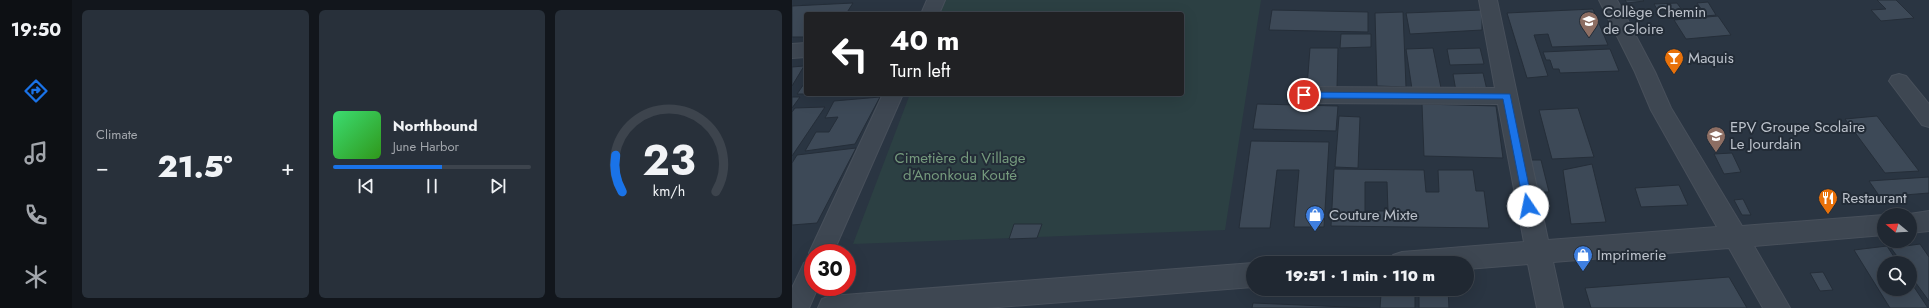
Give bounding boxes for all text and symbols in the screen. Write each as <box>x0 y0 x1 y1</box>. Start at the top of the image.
place label: Collège Chemin de Gloire <box>1603 1 1706 40</box>
school or university icon: Collège Chemin de Gloire <box>1578 10 1600 38</box>
text: 19:50 <box>11 17 61 43</box>
text: 40 m <box>890 20 959 61</box>
icon: left <box>824 28 876 80</box>
bar icon: Maquis <box>1663 47 1685 75</box>
place label: Maquis <box>1688 47 1734 69</box>
text: Turn left <box>890 58 950 84</box>
icon: directions <box>22 77 50 105</box>
pin <box>1287 78 1321 112</box>
icon: arrive <box>1293 84 1315 106</box>
text: Northbound <box>393 115 478 137</box>
place label: EPV Groupe Scolaire Le Jourdain <box>1730 116 1865 155</box>
text: Climate <box>96 125 137 144</box>
school or university icon: EPV Groupe Scolaire Le Jourdain <box>1705 125 1727 153</box>
text: 23 <box>642 130 695 191</box>
text: June Harbor <box>393 137 459 156</box>
icon: music <box>22 139 50 167</box>
text: 21.5° <box>157 145 233 188</box>
park label: Cimetière du Village d'Anonkoua Kouté <box>894 147 1026 186</box>
text: − <box>96 151 109 183</box>
text: + <box>281 151 295 183</box>
icon: previous <box>355 175 377 197</box>
icon: pause <box>421 175 443 197</box>
icon: next <box>487 175 509 197</box>
text: km/h <box>653 181 685 201</box>
position arrow <box>1507 185 1549 227</box>
restaurant icon: Restaurant <box>1817 187 1839 215</box>
place label: Restaurant <box>1842 187 1907 209</box>
icon: phone <box>22 201 50 229</box>
shop icon: Couture Mixte <box>1304 204 1326 232</box>
place label: Couture Mixte <box>1329 204 1418 226</box>
north arrow <box>1877 208 1917 248</box>
map controls <box>1877 208 1917 296</box>
speed limit sign: 30 <box>804 244 856 296</box>
shop icon: Imprimerie <box>1572 244 1594 272</box>
place label: Imprimerie <box>1597 244 1666 266</box>
button: search <box>1877 256 1917 296</box>
icon: climate <box>22 263 50 291</box>
text: 19:51 · 1 min · 110 m <box>1285 265 1435 287</box>

